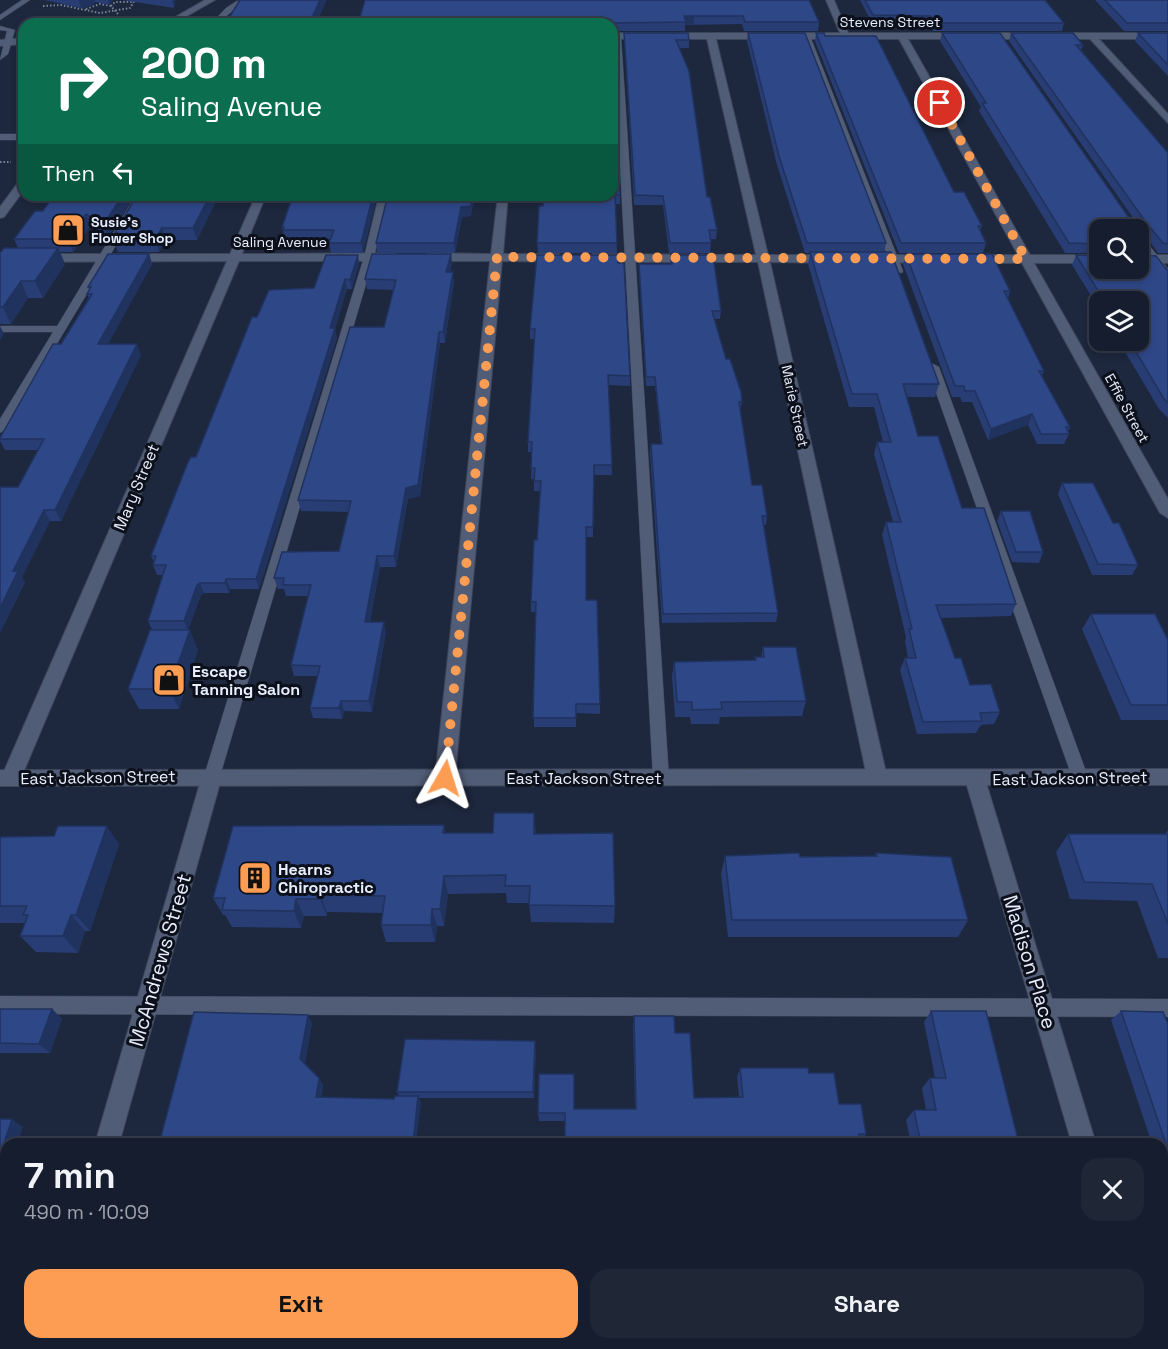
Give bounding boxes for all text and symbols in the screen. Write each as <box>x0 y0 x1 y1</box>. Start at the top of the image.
street label: Stevens Street <box>840 13 940 31</box>
text: 200 m <box>141 37 267 90</box>
icon: right <box>42 42 120 120</box>
pin <box>914 77 965 128</box>
icon: arrive <box>923 86 956 119</box>
text: Saling Avenue <box>141 89 322 124</box>
icon: left <box>107 156 140 189</box>
text: Then <box>42 159 95 187</box>
shop icon: Susie's Flower Shop <box>50 212 86 248</box>
place label: Susie's Flower Shop <box>91 213 174 247</box>
map controls <box>1089 219 1149 351</box>
button: search <box>1089 219 1149 279</box>
street label: Saling Avenue <box>233 233 327 251</box>
button: layers <box>1089 291 1149 351</box>
street label: Marie Street <box>778 363 812 449</box>
street label: Effie Street <box>1101 370 1153 446</box>
street label: Mary Street <box>109 441 164 534</box>
place label: Escape Tanning Salon <box>192 661 300 700</box>
shop icon: Escape Tanning Salon <box>151 662 187 698</box>
position arrow <box>413 746 477 810</box>
street label: East Jackson Street <box>20 766 176 789</box>
street label: East Jackson Street <box>992 767 1148 790</box>
street label: East Jackson Street <box>506 768 662 789</box>
place label: Hearns Chiropractic <box>278 859 374 898</box>
building icon: Hearns Chiropractic <box>237 860 273 896</box>
street label: McAndrews Street <box>123 871 197 1049</box>
street label: Madison Place <box>997 892 1063 1032</box>
text: 7 min <box>24 1153 116 1199</box>
button: close <box>1081 1158 1144 1221</box>
text: 490 m · 10:09 <box>24 1199 149 1225</box>
button: Exit <box>24 1269 578 1338</box>
button: Share <box>590 1269 1144 1338</box>

